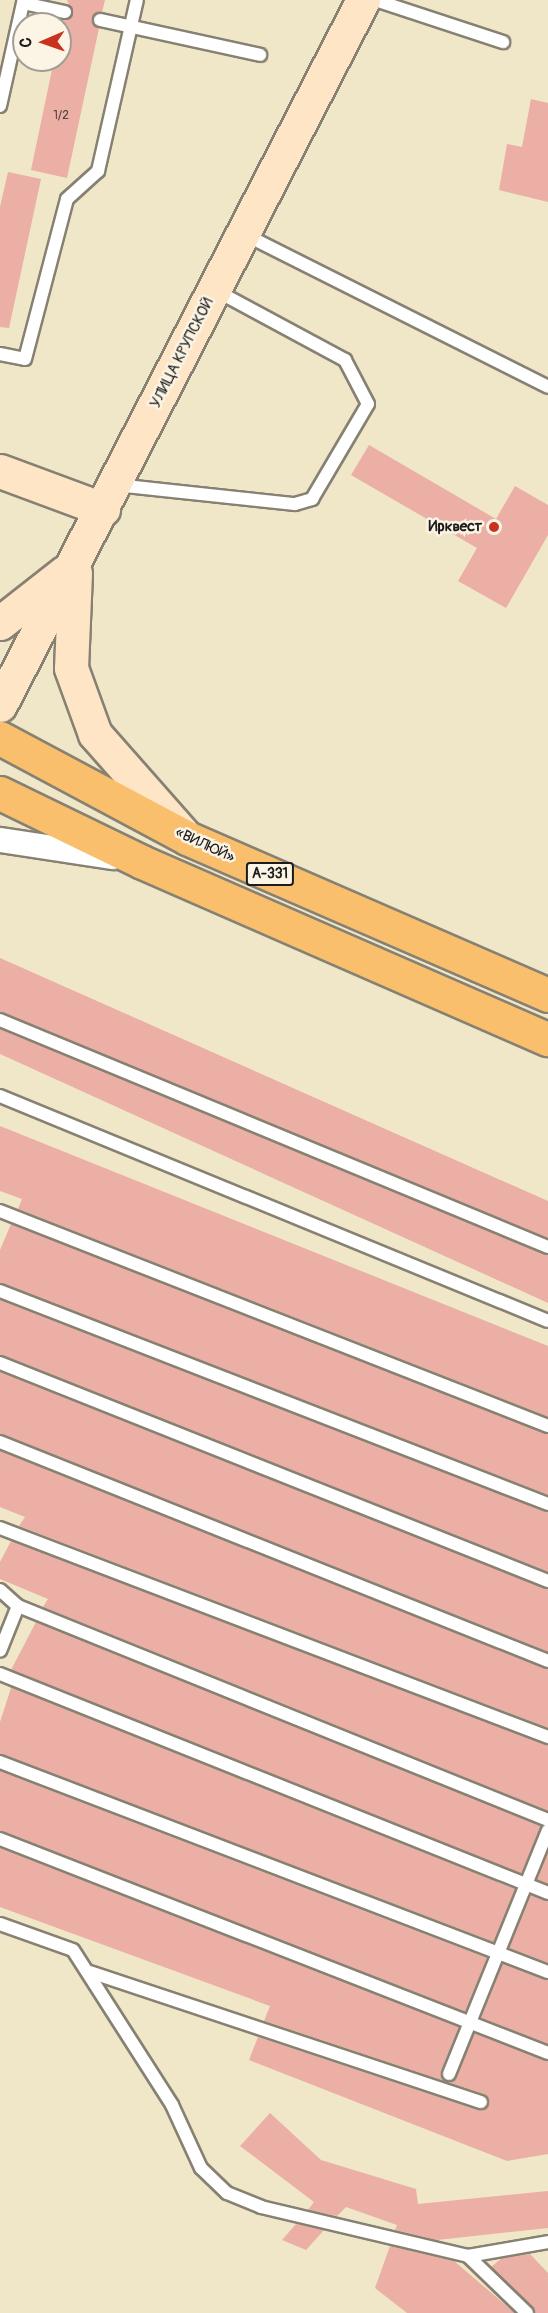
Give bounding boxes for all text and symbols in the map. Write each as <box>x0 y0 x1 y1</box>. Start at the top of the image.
north arrow <box>12 12 72 72</box>
text: С <box>16 37 36 48</box>
house number: 1/2 <box>53 109 69 123</box>
street label: УЛИЦА КРУПСКОЙ <box>146 295 218 411</box>
place label: Ирквест <box>429 518 482 536</box>
marker: Ирквест <box>487 520 501 534</box>
street label: «ВИЛЮЙ» <box>172 823 238 867</box>
road number: А-331 <box>244 863 296 885</box>

